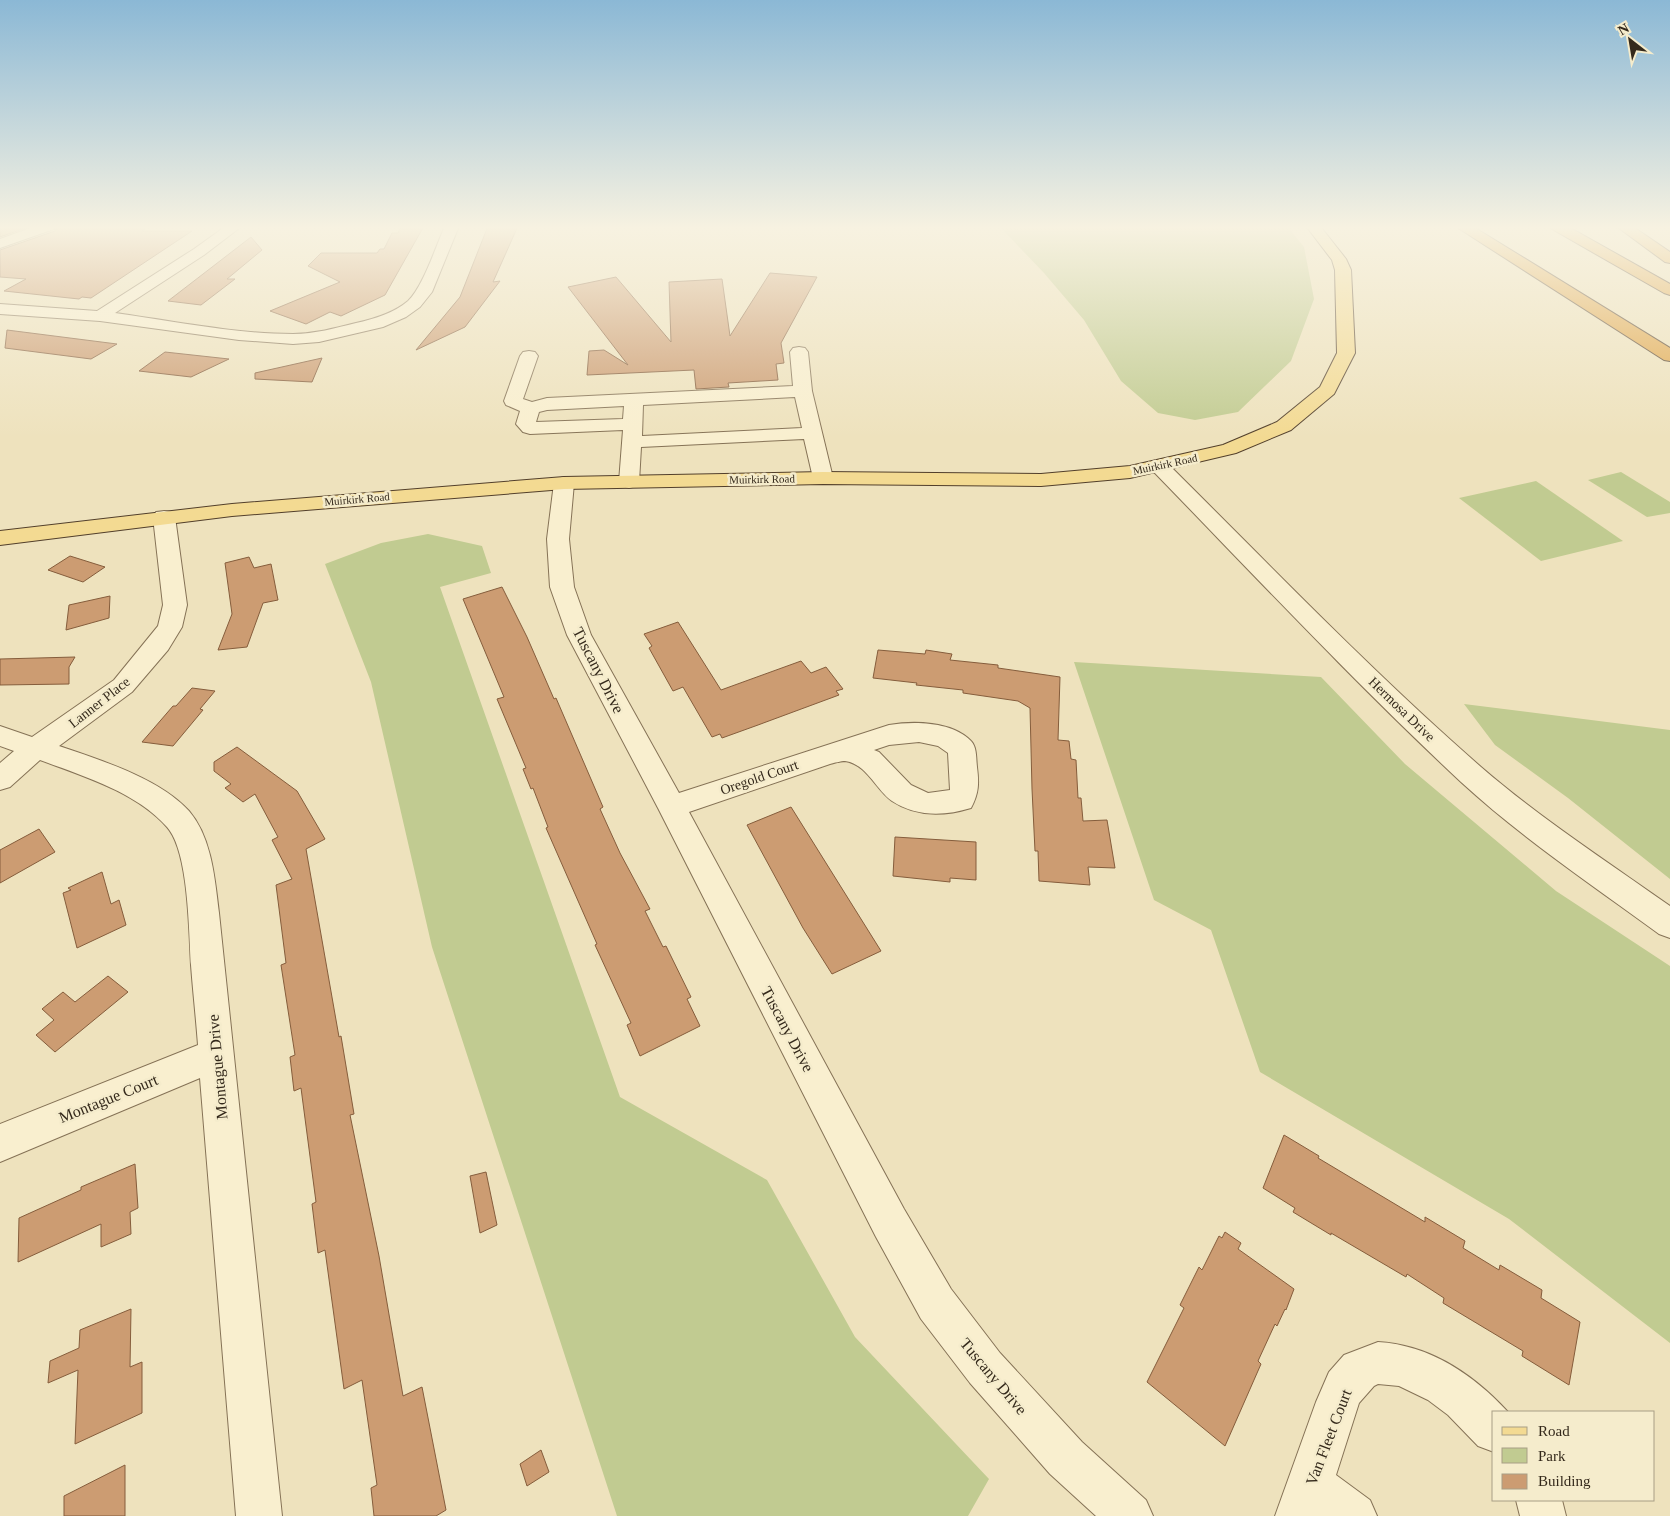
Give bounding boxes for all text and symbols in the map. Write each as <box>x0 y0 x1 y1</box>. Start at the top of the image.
north arrow <box>1605 15 1655 65</box>
text: N <box>1615 20 1632 38</box>
street label: Muirkirk Road <box>1132 451 1199 477</box>
street label: Muirkirk Road <box>729 472 795 486</box>
street label: Muirkirk Road <box>324 490 391 508</box>
street label: Tuscany Drive <box>569 624 627 716</box>
street label: Lanner Place <box>66 674 133 731</box>
street label: Hermosa Drive <box>1366 674 1438 745</box>
street label: Oregold Court <box>718 757 800 798</box>
street label: Tuscany Drive <box>757 984 817 1075</box>
street label: Montague Drive <box>204 1014 232 1120</box>
street label: Montague Court <box>56 1071 161 1127</box>
street label: Tuscany Drive <box>956 1335 1030 1418</box>
street label: Van Fleet Court <box>1302 1386 1355 1488</box>
legend <box>1492 1411 1655 1501</box>
text: Road <box>1538 1423 1570 1439</box>
text: Park <box>1538 1448 1566 1464</box>
text: Building <box>1538 1473 1591 1489</box>

